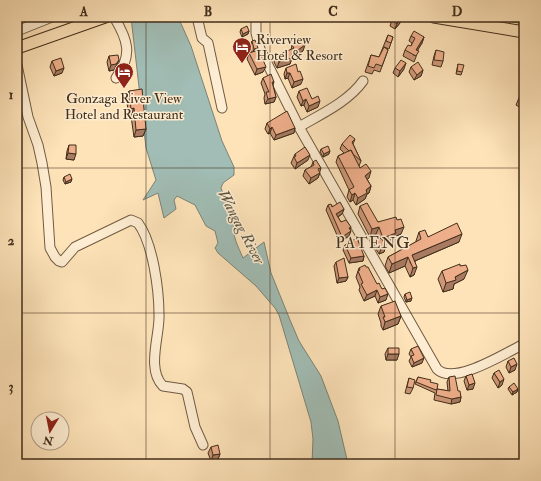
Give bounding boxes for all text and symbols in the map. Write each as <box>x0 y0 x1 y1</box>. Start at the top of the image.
text: A <box>79 4 89 20</box>
text: B <box>204 4 212 20</box>
text: C <box>328 4 338 20</box>
text: D <box>452 4 463 20</box>
place label: Riverview Hotel & Resort <box>256 31 343 64</box>
hotel icon: Riverview Hotel & Resort <box>231 36 253 64</box>
hotel icon: Gonzaga River View Hotel and Restaurant <box>113 61 135 89</box>
text: 1 <box>9 87 14 103</box>
place label: Gonzaga River View Hotel and Restaurant <box>65 90 184 123</box>
water label: Wangag River <box>213 186 269 269</box>
text: 2 <box>8 233 15 249</box>
district label: PATENG <box>335 233 411 253</box>
text: 3 <box>9 379 14 395</box>
north arrow <box>30 411 70 451</box>
text: N <box>41 433 55 448</box>

